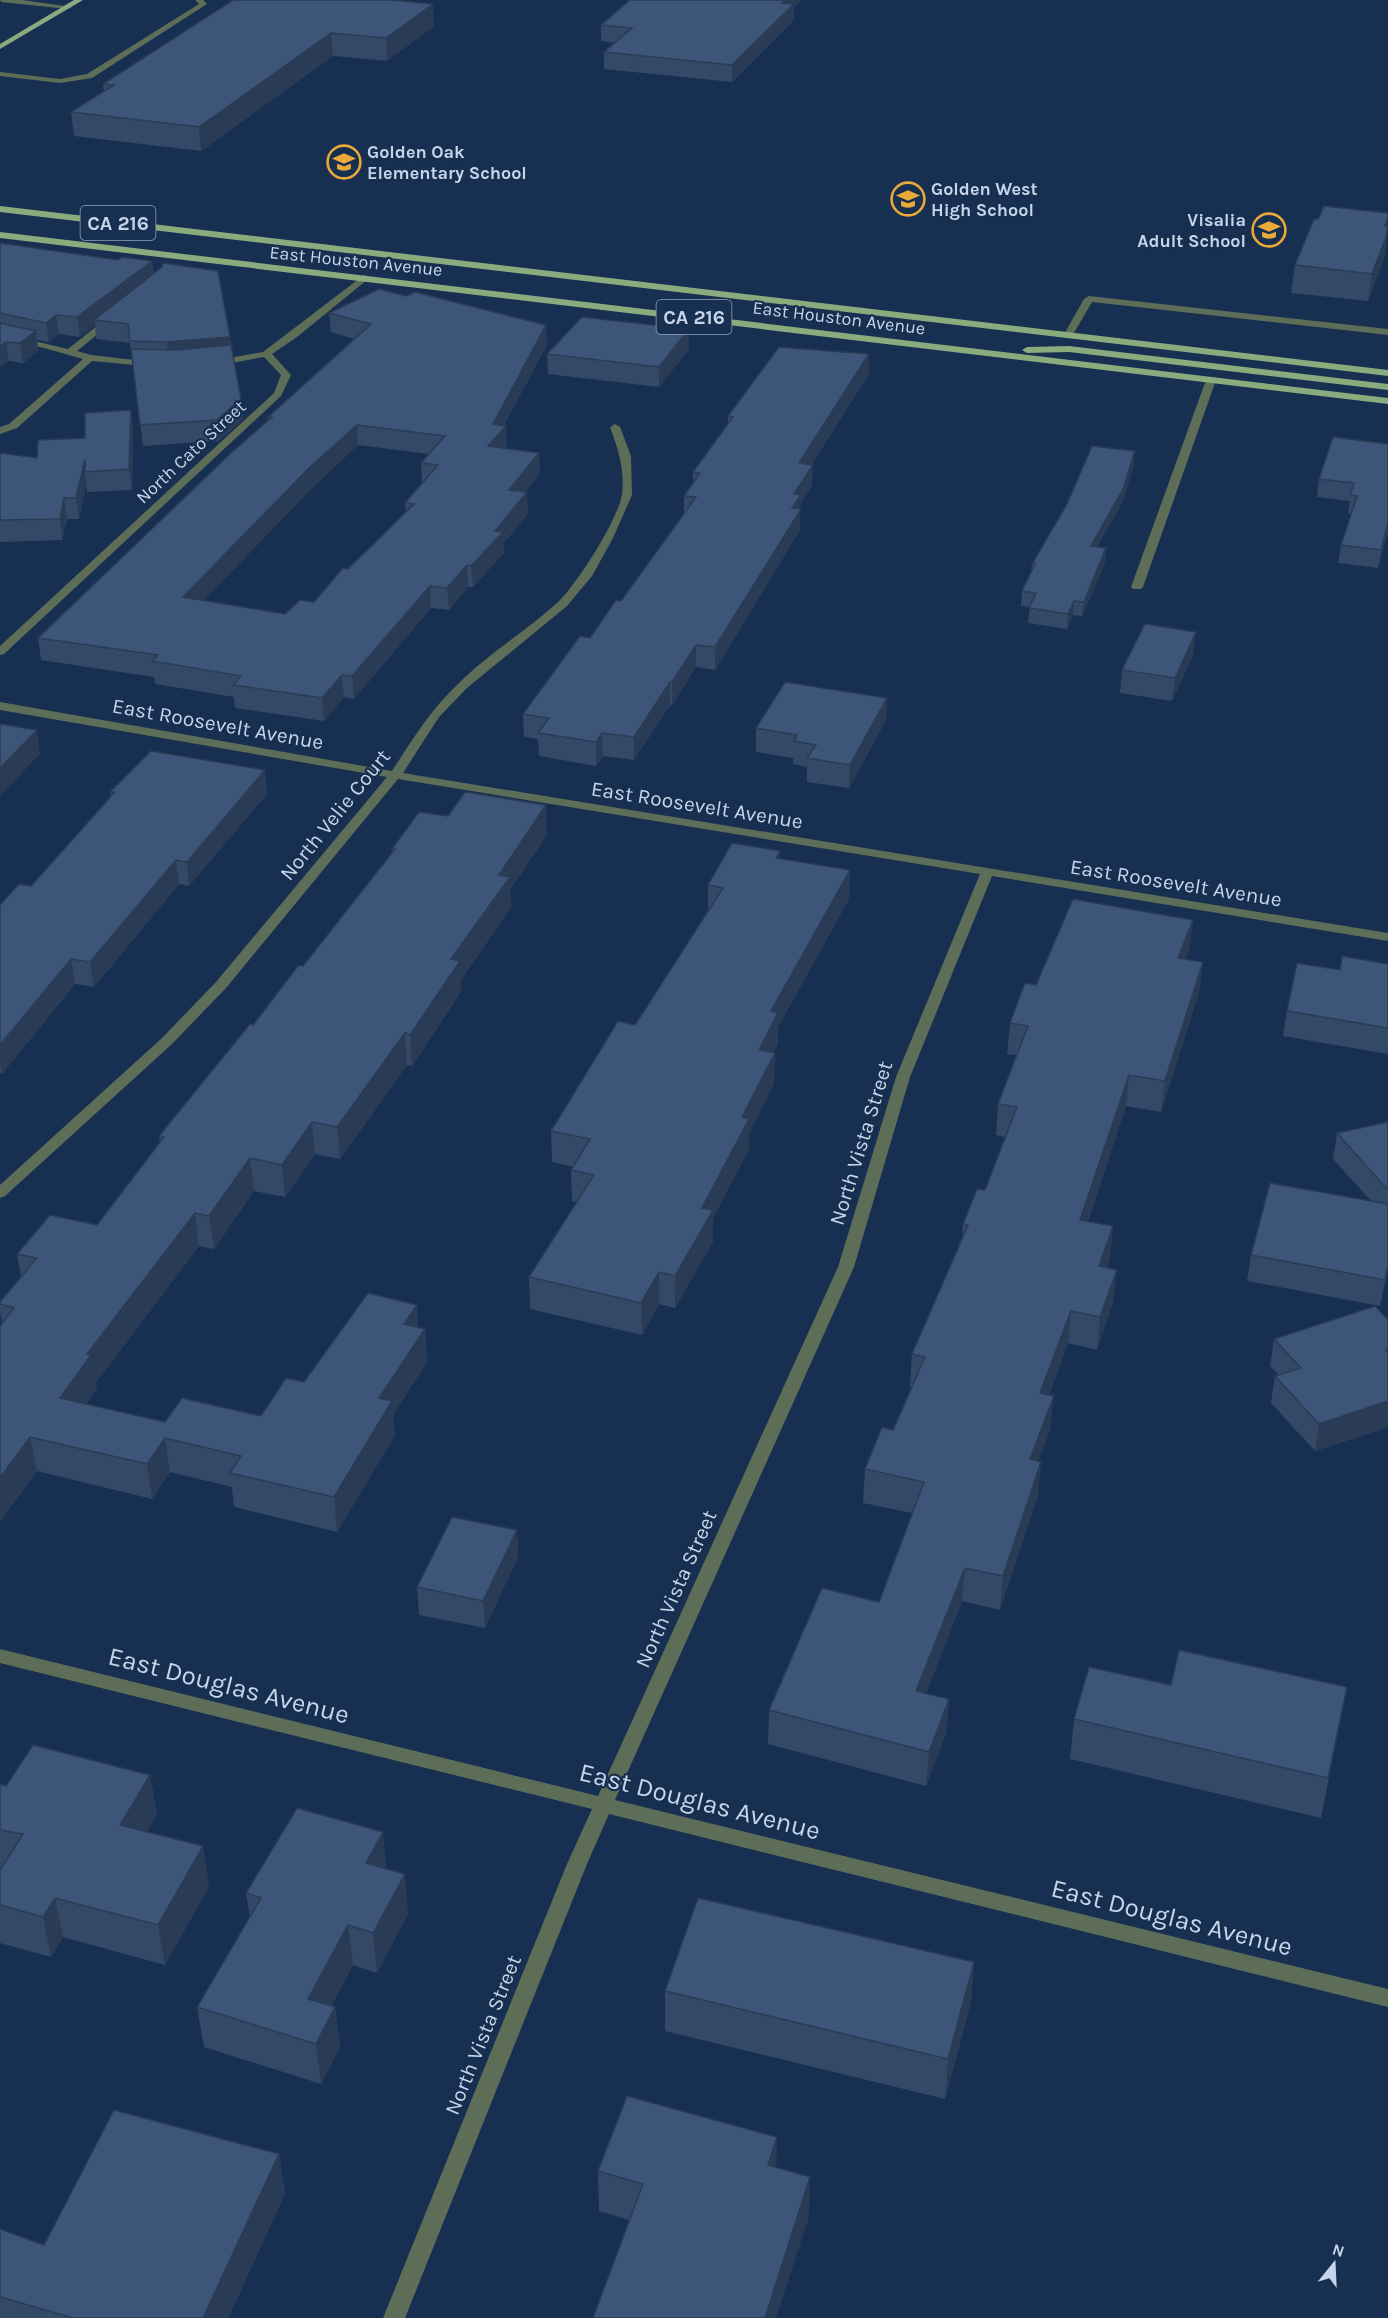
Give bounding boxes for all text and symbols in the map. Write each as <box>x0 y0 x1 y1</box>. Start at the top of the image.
place label: Golden Oak Elementary School <box>367 141 527 184</box>
school or university icon: Golden Oak Elementary School <box>326 144 362 180</box>
place label: Golden West High School <box>931 178 1038 221</box>
school or university icon: Golden West High School <box>890 181 926 217</box>
road number: CA 216 <box>80 206 156 240</box>
place label: Visalia Adult School <box>1137 209 1246 252</box>
school or university icon: Visalia Adult School <box>1251 212 1287 248</box>
street label: East Houston Avenue <box>268 241 444 281</box>
street label: East Houston Avenue <box>751 296 927 340</box>
road number: CA 216 <box>656 300 732 334</box>
street label: North Cato Street <box>132 395 251 508</box>
street label: East Roosevelt Avenue <box>110 694 326 754</box>
street label: North Velie Court <box>275 745 395 885</box>
street label: East Roosevelt Avenue <box>589 776 805 834</box>
street label: East Roosevelt Avenue <box>1068 854 1284 912</box>
street label: North Vista Street <box>825 1058 897 1228</box>
street label: North Vista Street <box>630 1506 722 1672</box>
street label: East Douglas Avenue <box>105 1641 353 1730</box>
street label: East Douglas Avenue <box>576 1757 824 1846</box>
street label: East Douglas Avenue <box>1048 1873 1296 1962</box>
street label: North Vista Street <box>440 1952 526 2118</box>
north arrow <box>1304 2234 1364 2294</box>
text: N <box>1330 2239 1347 2261</box>

